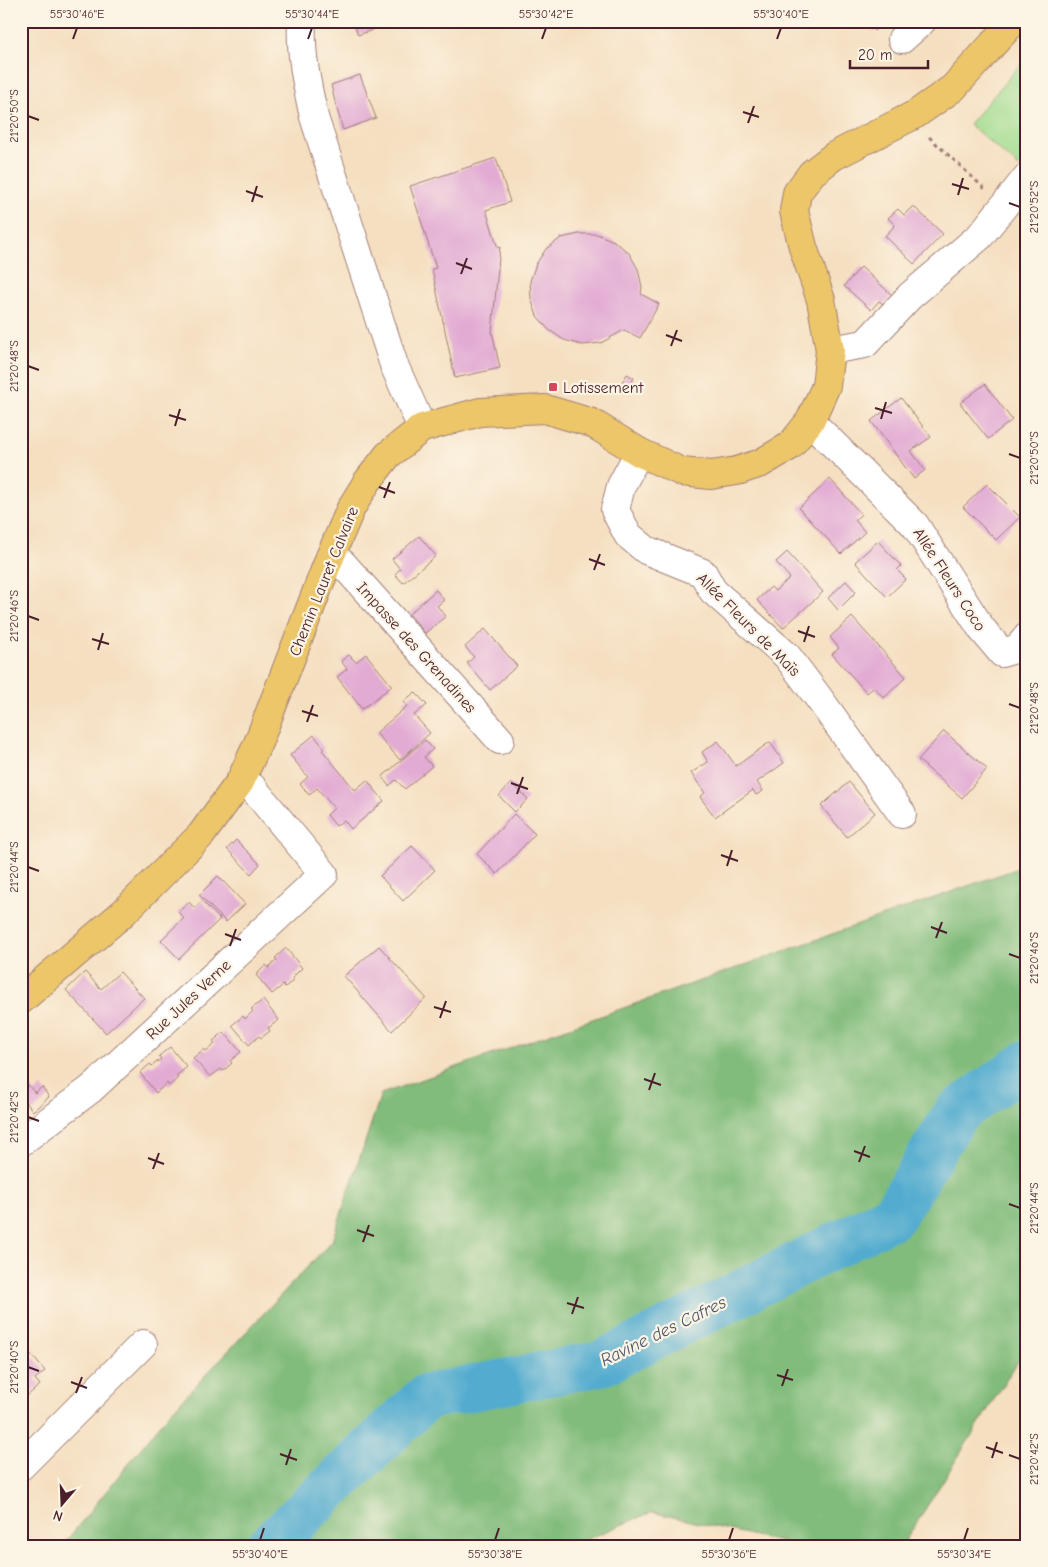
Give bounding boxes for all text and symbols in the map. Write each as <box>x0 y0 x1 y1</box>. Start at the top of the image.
text: 55°30'46"E <box>50 7 104 21</box>
text: 55°30'44"E <box>285 7 339 21</box>
text: 55°30'42"E <box>519 7 573 21</box>
text: 55°30'40"E <box>753 7 809 21</box>
scale bar <box>850 38 928 70</box>
text: 20 m <box>858 46 892 64</box>
text: 21°20'50"S <box>7 89 21 143</box>
text: 21°20'52"S <box>1027 180 1041 233</box>
text: 21°20'48"S <box>7 340 21 392</box>
place label: Lotissement <box>563 379 644 397</box>
marker: Lotissement <box>547 381 559 393</box>
text: 21°20'50"S <box>1027 431 1041 485</box>
street label: Chemin Lauret Calvaire <box>286 504 362 659</box>
street label: Allée Fleurs Coco <box>909 525 989 635</box>
street label: Allée Fleurs de Maïs <box>693 569 804 680</box>
street label: Impasse des Grenadines <box>353 579 480 717</box>
text: 21°20'46"S <box>7 590 21 642</box>
text: 21°20'48"S <box>1027 682 1041 734</box>
text: 21°20'44"S <box>7 841 21 893</box>
text: 21°20'46"S <box>1027 932 1041 984</box>
street label: Rue Jules Verne <box>143 956 235 1043</box>
text: 21°20'42"S <box>7 1091 21 1143</box>
text: 21°20'44"S <box>1027 1182 1041 1234</box>
water label: Ravine des Cafres <box>597 1292 730 1371</box>
text: 21°20'40"S <box>7 1340 21 1393</box>
text: 21°20'42"S <box>1027 1433 1041 1485</box>
north arrow <box>38 1480 88 1530</box>
text: N <box>51 1506 65 1525</box>
text: 55°30'40"E <box>232 1547 288 1561</box>
text: 55°30'38"E <box>468 1547 522 1561</box>
text: 55°30'36"E <box>702 1547 756 1561</box>
text: 55°30'34"E <box>937 1547 991 1561</box>

